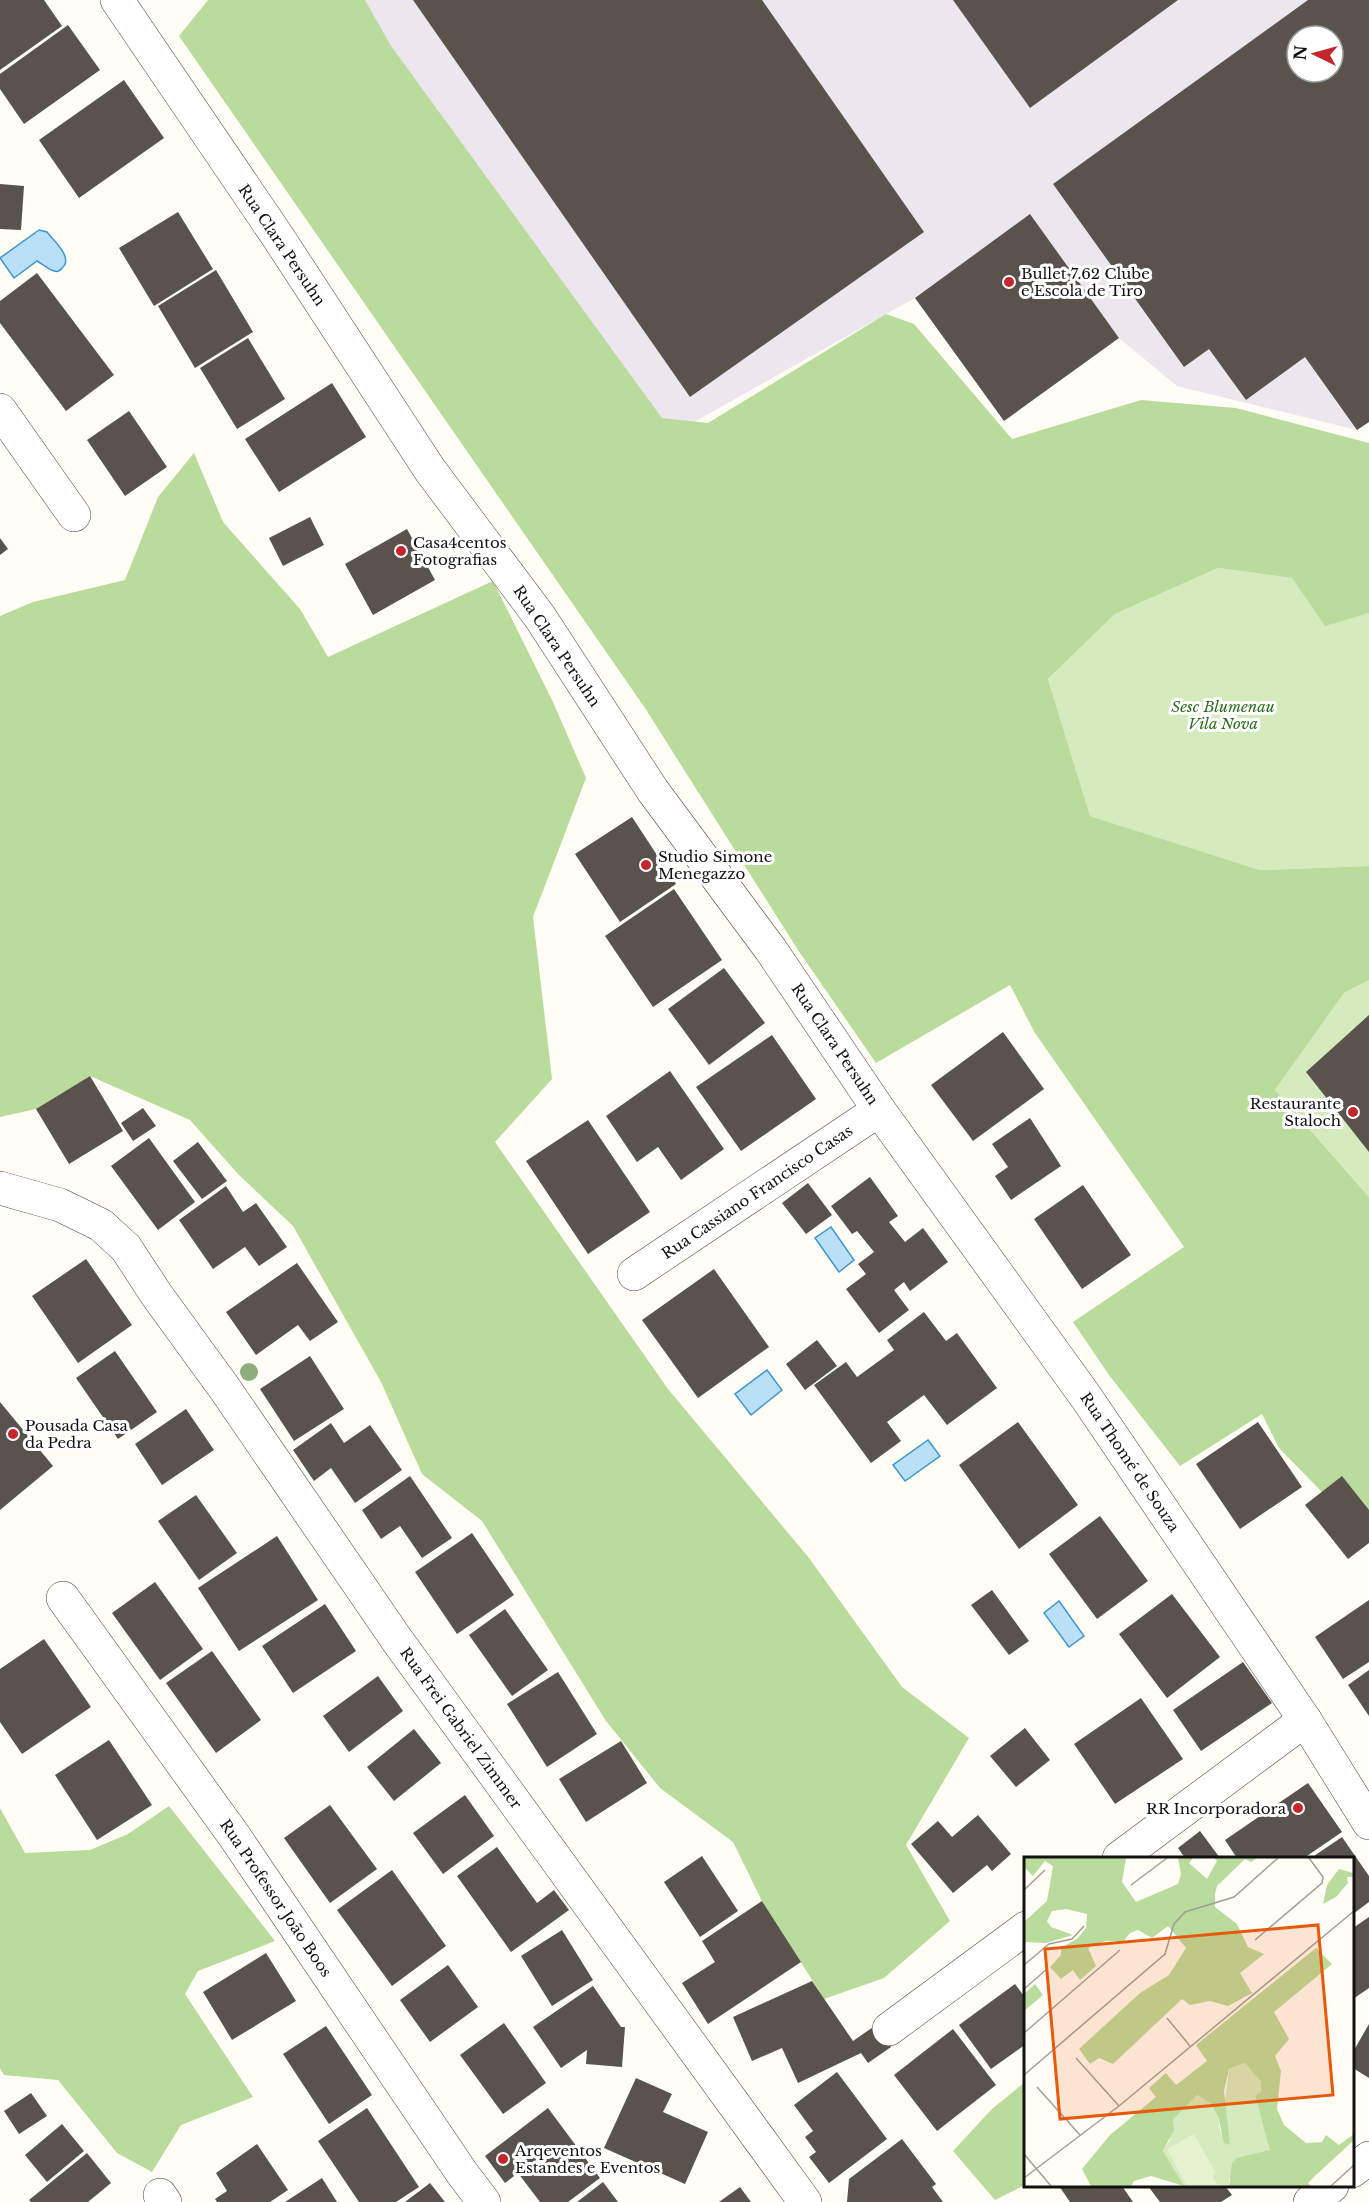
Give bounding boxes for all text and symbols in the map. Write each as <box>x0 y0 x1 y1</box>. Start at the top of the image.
north arrow <box>1285 24 1345 84</box>
text: N <box>1289 44 1311 61</box>
street label: Rua Clara Persuhn <box>234 181 330 309</box>
place label: Bullet 7.62 Clube e Escola de Tiro <box>1021 264 1150 300</box>
marker: Bullet 7.62 Clube e Escola de Tiro <box>1002 275 1016 289</box>
place label: Casa4centos Fotografias <box>413 533 507 569</box>
marker: Casa4centos Fotografias <box>394 544 408 558</box>
street label: Rua Clara Persuhn <box>509 582 605 710</box>
park label: Sesc Blumenau Vila Nova <box>1171 697 1275 733</box>
place label: Studio Simone Menegazzo <box>658 847 772 883</box>
marker: Studio Simone Menegazzo <box>639 858 653 872</box>
street label: Rua Clara Persuhn <box>787 980 883 1108</box>
place label: Restaurante Staloch <box>1250 1094 1341 1130</box>
marker: Restaurante Staloch <box>1346 1105 1360 1119</box>
street label: Rua Cassiano Francisco Casas <box>658 1121 856 1263</box>
street label: Rua Thomé de Souza <box>1076 1389 1184 1536</box>
place label: Pousada Casa da Pedra <box>25 1416 129 1452</box>
marker: Pousada Casa da Pedra <box>6 1427 20 1441</box>
street label: Rua Frei Gabriel Zimmer <box>396 1644 527 1813</box>
place label: RR Incorporadora <box>1146 1799 1287 1818</box>
marker: RR Incorporadora <box>1291 1801 1305 1815</box>
street label: Rua Professor João Boos <box>216 1815 336 1981</box>
inset map <box>1024 1857 1354 2187</box>
place label: Arqeventos Estandes e Eventos <box>514 2141 661 2177</box>
marker: Arqeventos Estandes e Eventos <box>496 2152 510 2166</box>

